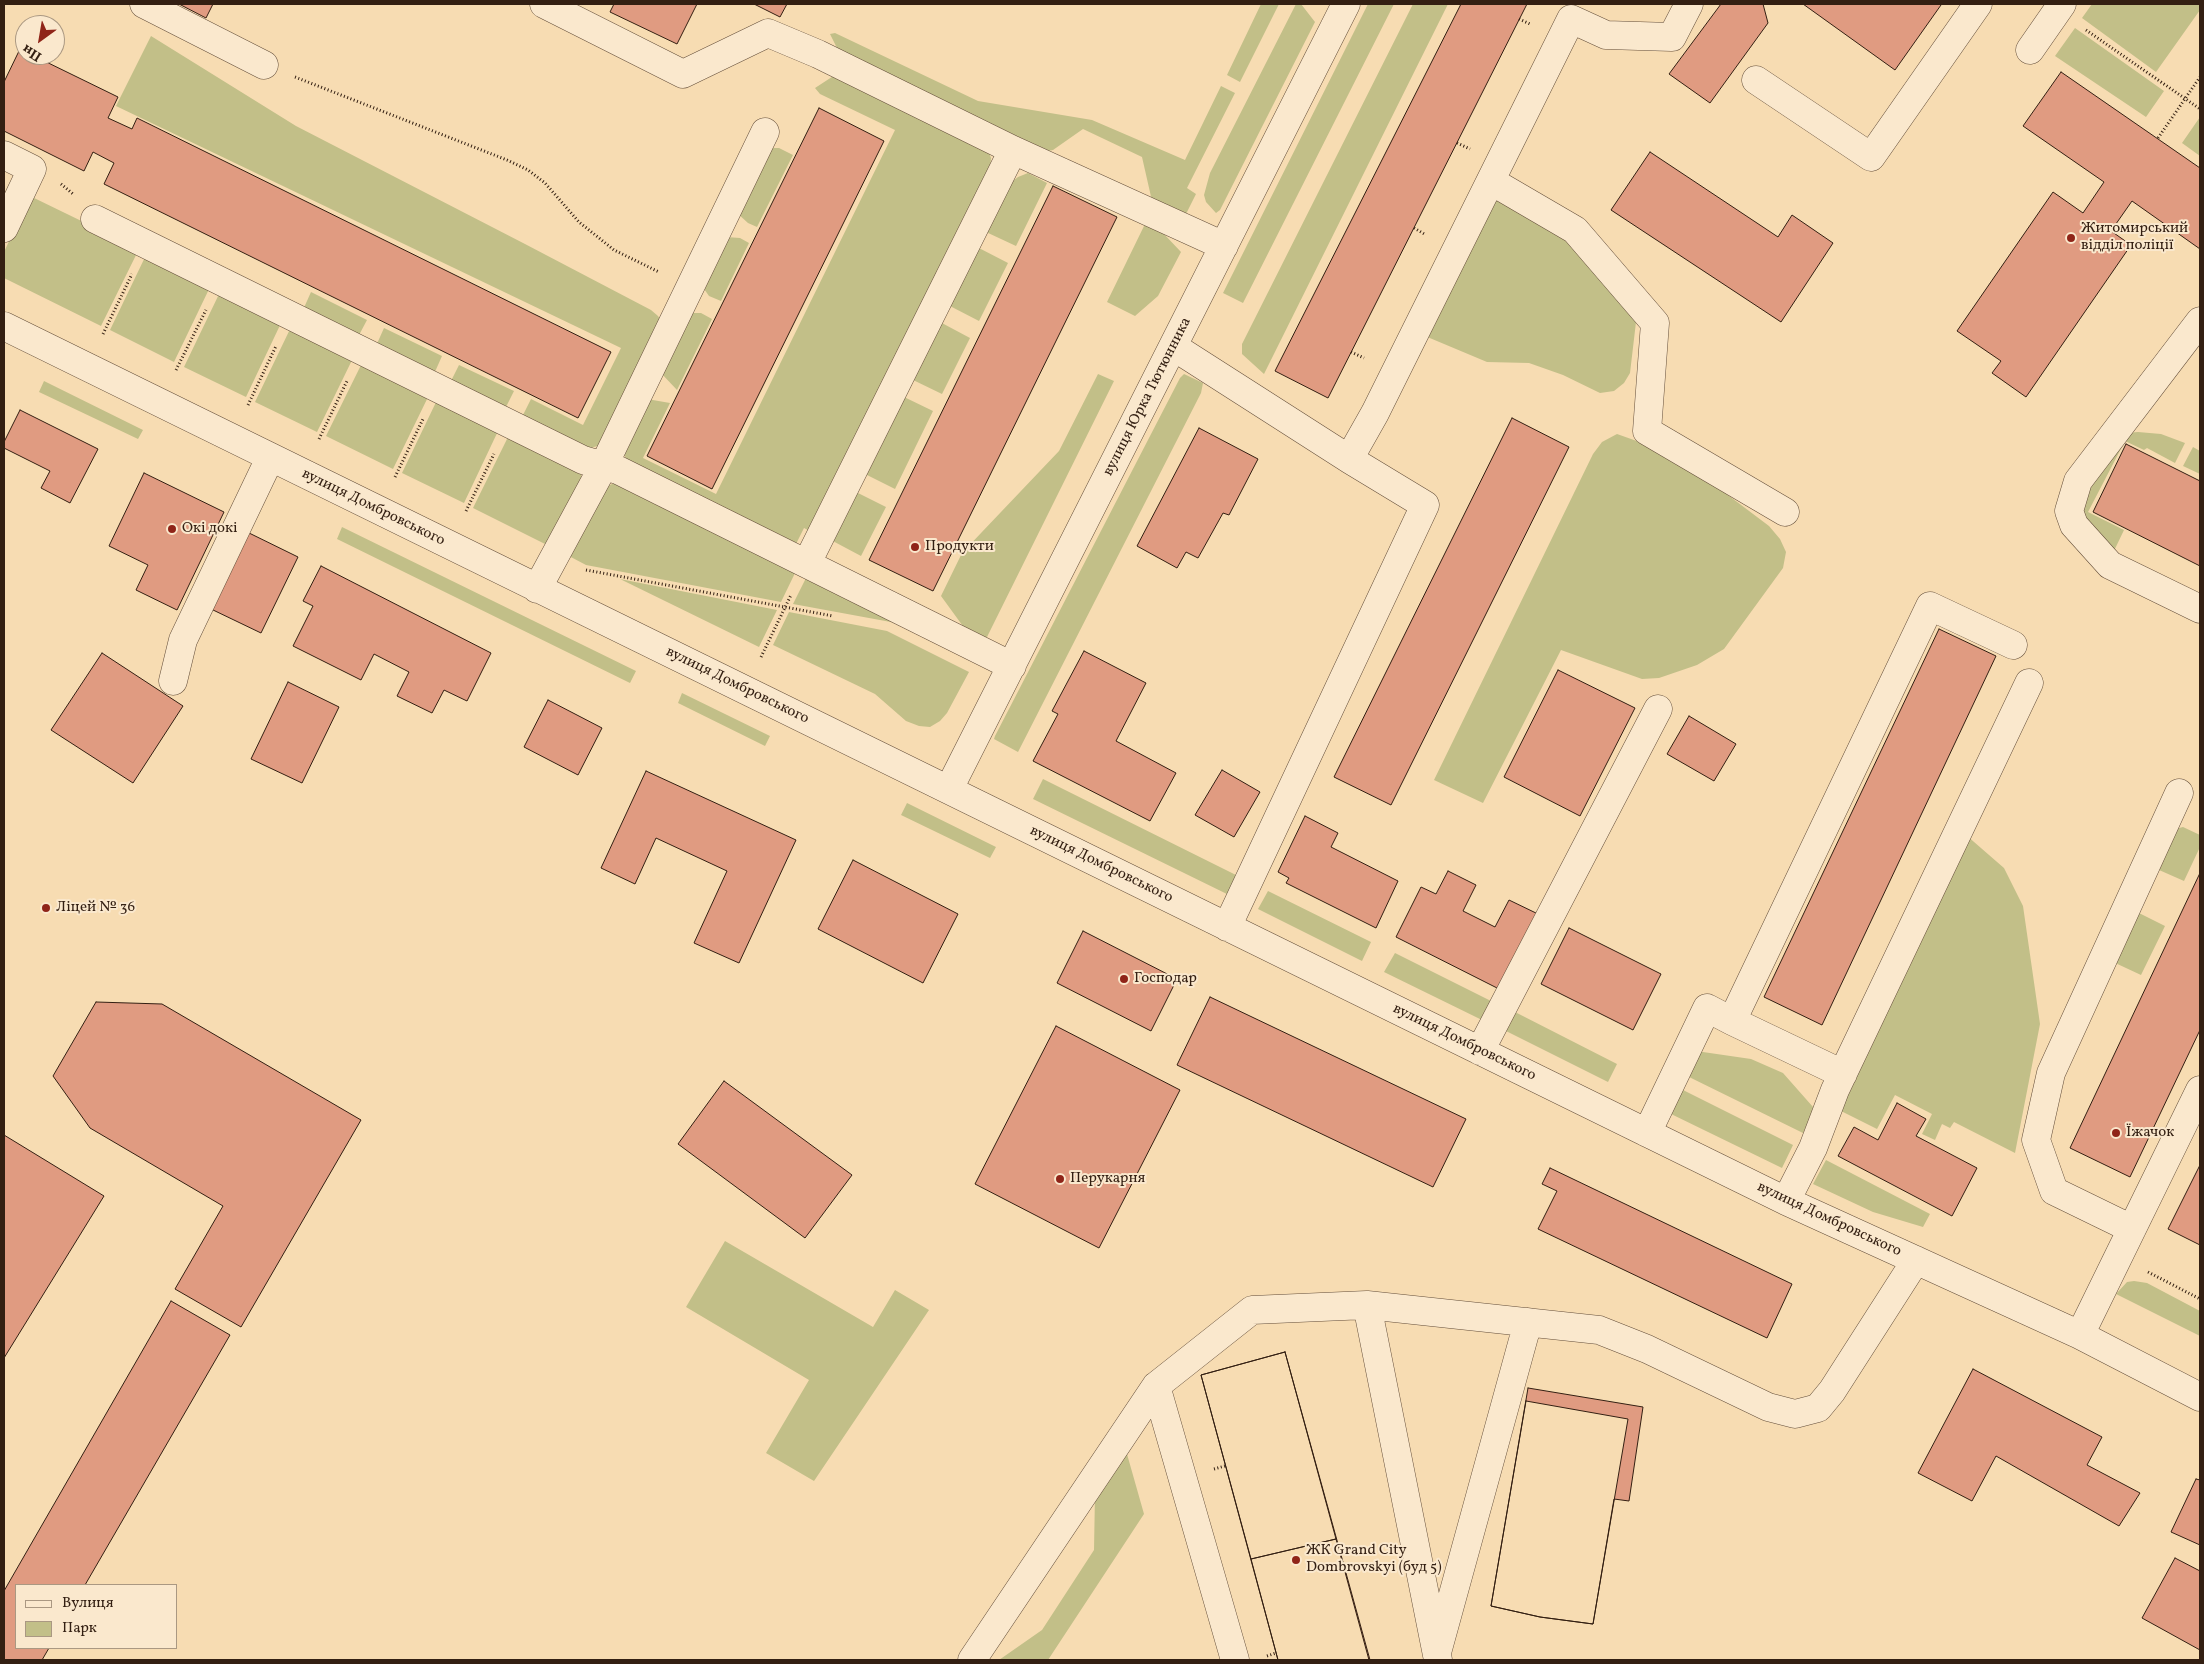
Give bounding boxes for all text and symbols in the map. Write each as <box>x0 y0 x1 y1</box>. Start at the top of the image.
north arrow <box>15 15 65 65</box>
text: Пн <box>19 39 46 66</box>
place label: Житомирський відділ поліції <box>2081 220 2188 255</box>
marker: Житомирський відділ поліції <box>2065 232 2077 244</box>
street label: вулиця Юрка Тютюнника <box>1100 315 1196 479</box>
street label: вулиця Домбровського <box>298 465 448 551</box>
place label: Окі докі <box>182 520 237 538</box>
marker: Окі докі <box>166 523 178 535</box>
place label: Продукти <box>925 538 994 556</box>
marker: Продукти <box>909 541 921 553</box>
street label: вулиця Домбровського <box>662 643 812 729</box>
street label: вулиця Домбровського <box>1026 822 1176 908</box>
place label: Ліцей № 36 <box>56 899 135 917</box>
marker: Ліцей № 36 <box>40 902 52 914</box>
place label: Господар <box>1134 970 1197 988</box>
marker: Господар <box>1118 973 1130 985</box>
street label: вулиця Домбровського <box>1389 1000 1539 1086</box>
place label: Їжачок <box>2126 1124 2174 1142</box>
marker: Їжачок <box>2110 1127 2122 1139</box>
place label: Перукарня <box>1070 1170 1145 1188</box>
marker: Перукарня <box>1054 1173 1066 1185</box>
street label: вулиця Домбровського <box>1754 1179 1904 1261</box>
place label: ЖК Grand City Dombrovskyi (буд 5) <box>1306 1542 1442 1577</box>
marker: ЖК Grand City Dombrovskyi (буд 5) <box>1290 1554 1302 1566</box>
legend <box>15 1584 178 1649</box>
text: Вулиця <box>62 1593 113 1614</box>
text: Парк <box>62 1618 97 1639</box>

